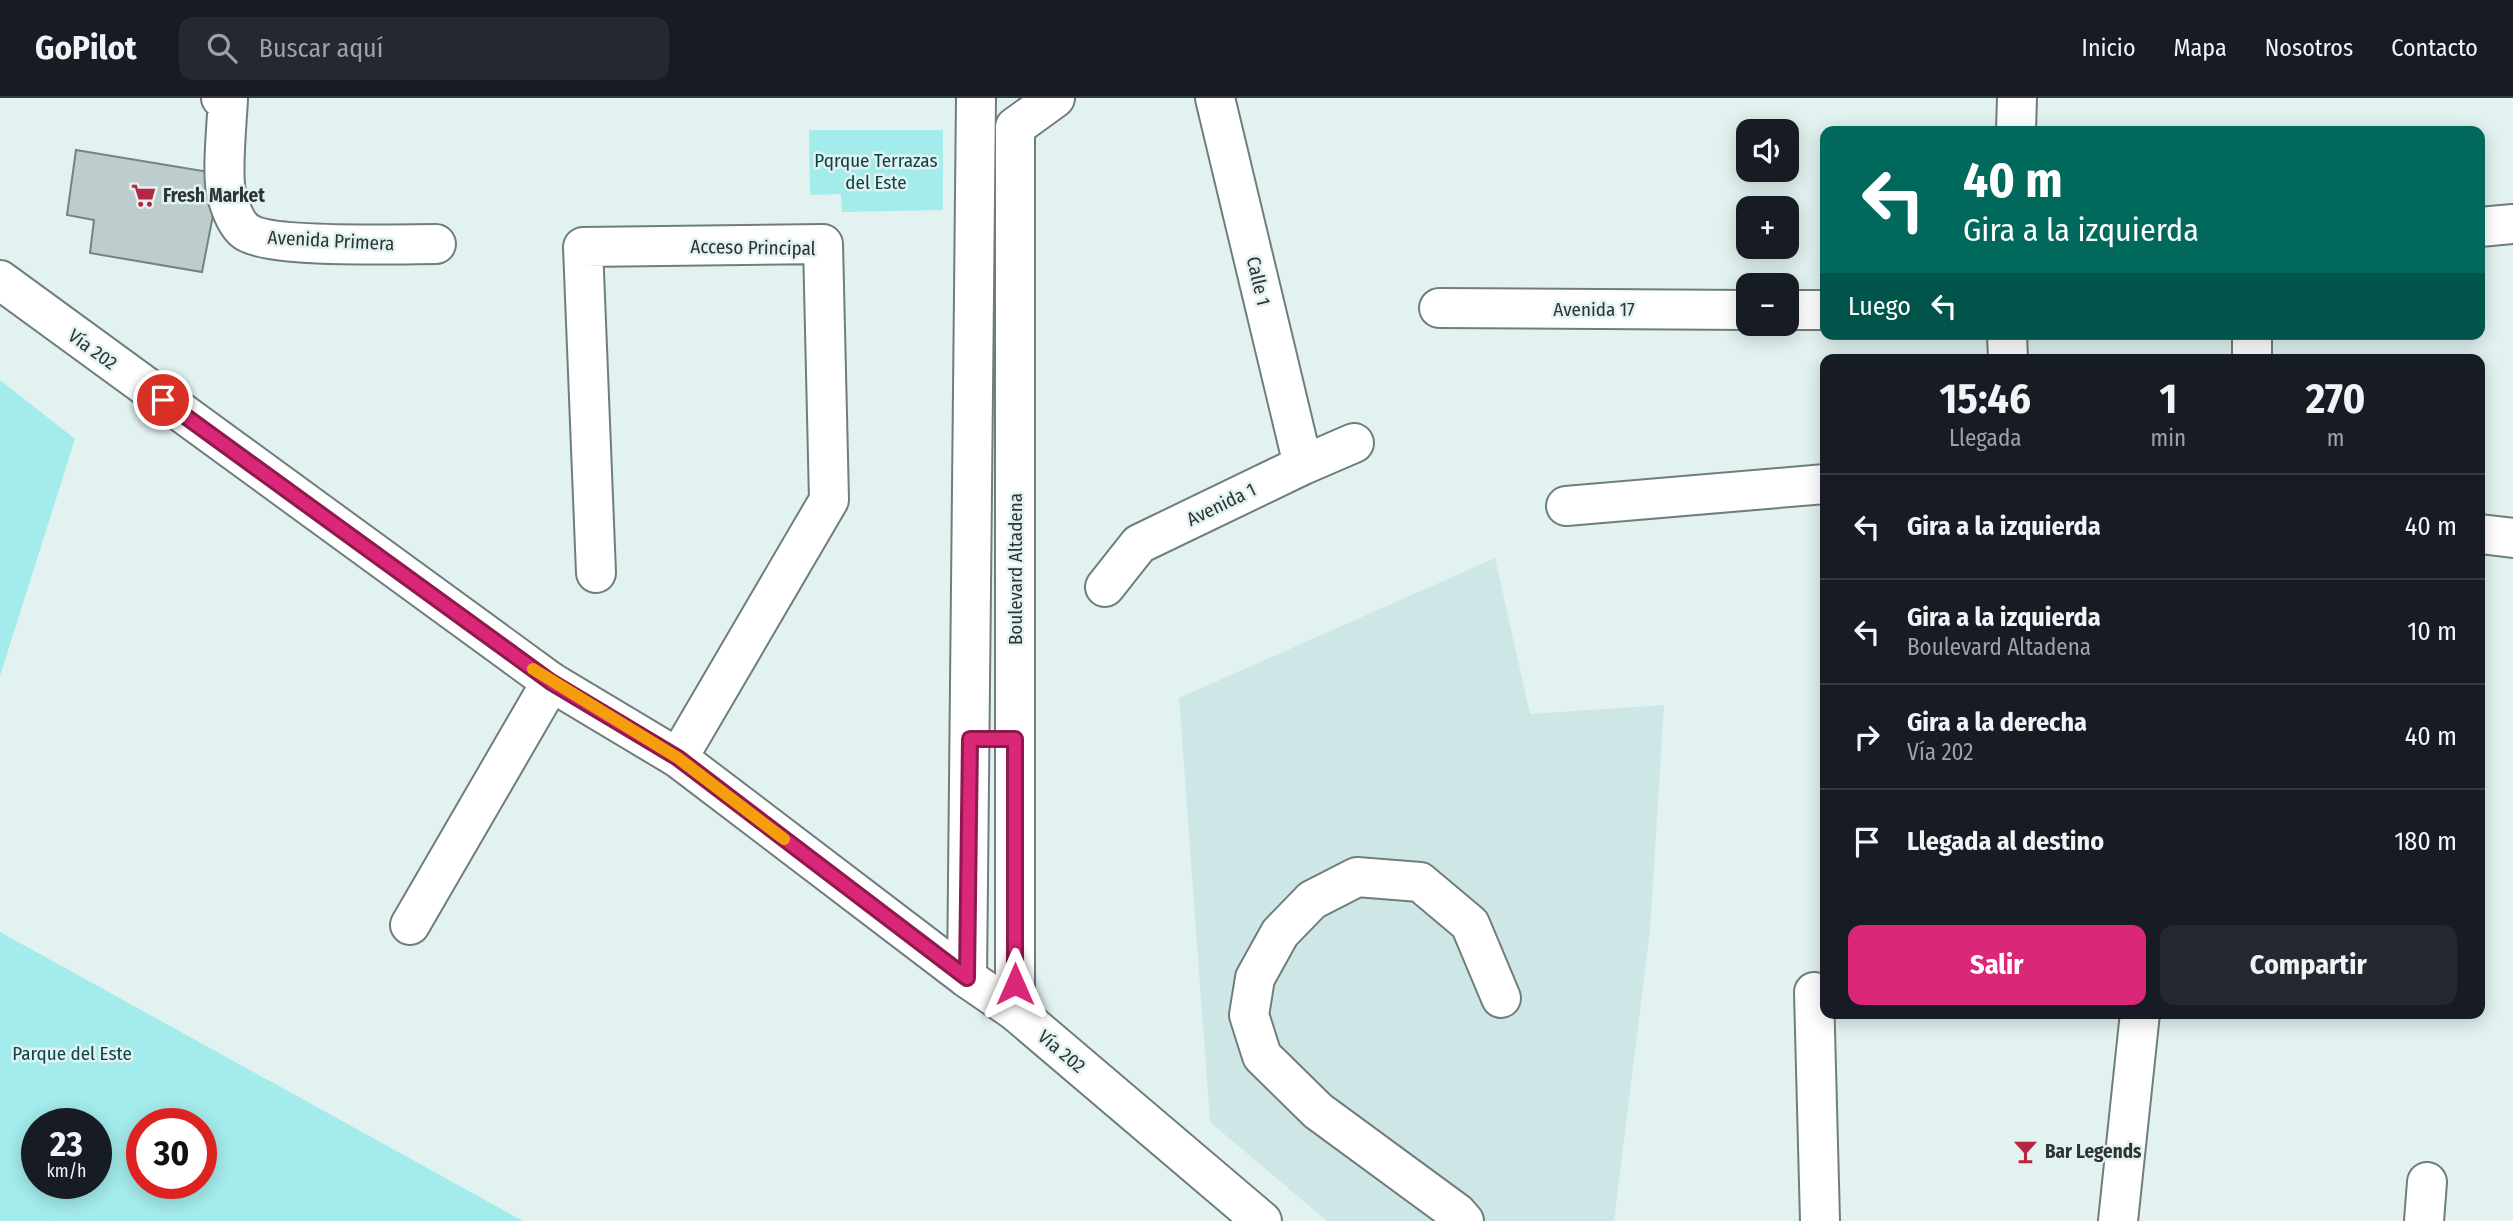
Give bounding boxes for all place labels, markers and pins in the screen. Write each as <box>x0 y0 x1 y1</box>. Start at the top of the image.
supermarket icon: Fresh Market <box>129 181 157 209</box>
place label: Fresh Market <box>163 184 265 207</box>
pin <box>133 370 193 430</box>
bar icon: Bar Legends <box>2011 1137 2039 1165</box>
place label: Bar Legends <box>2045 1140 2142 1163</box>

